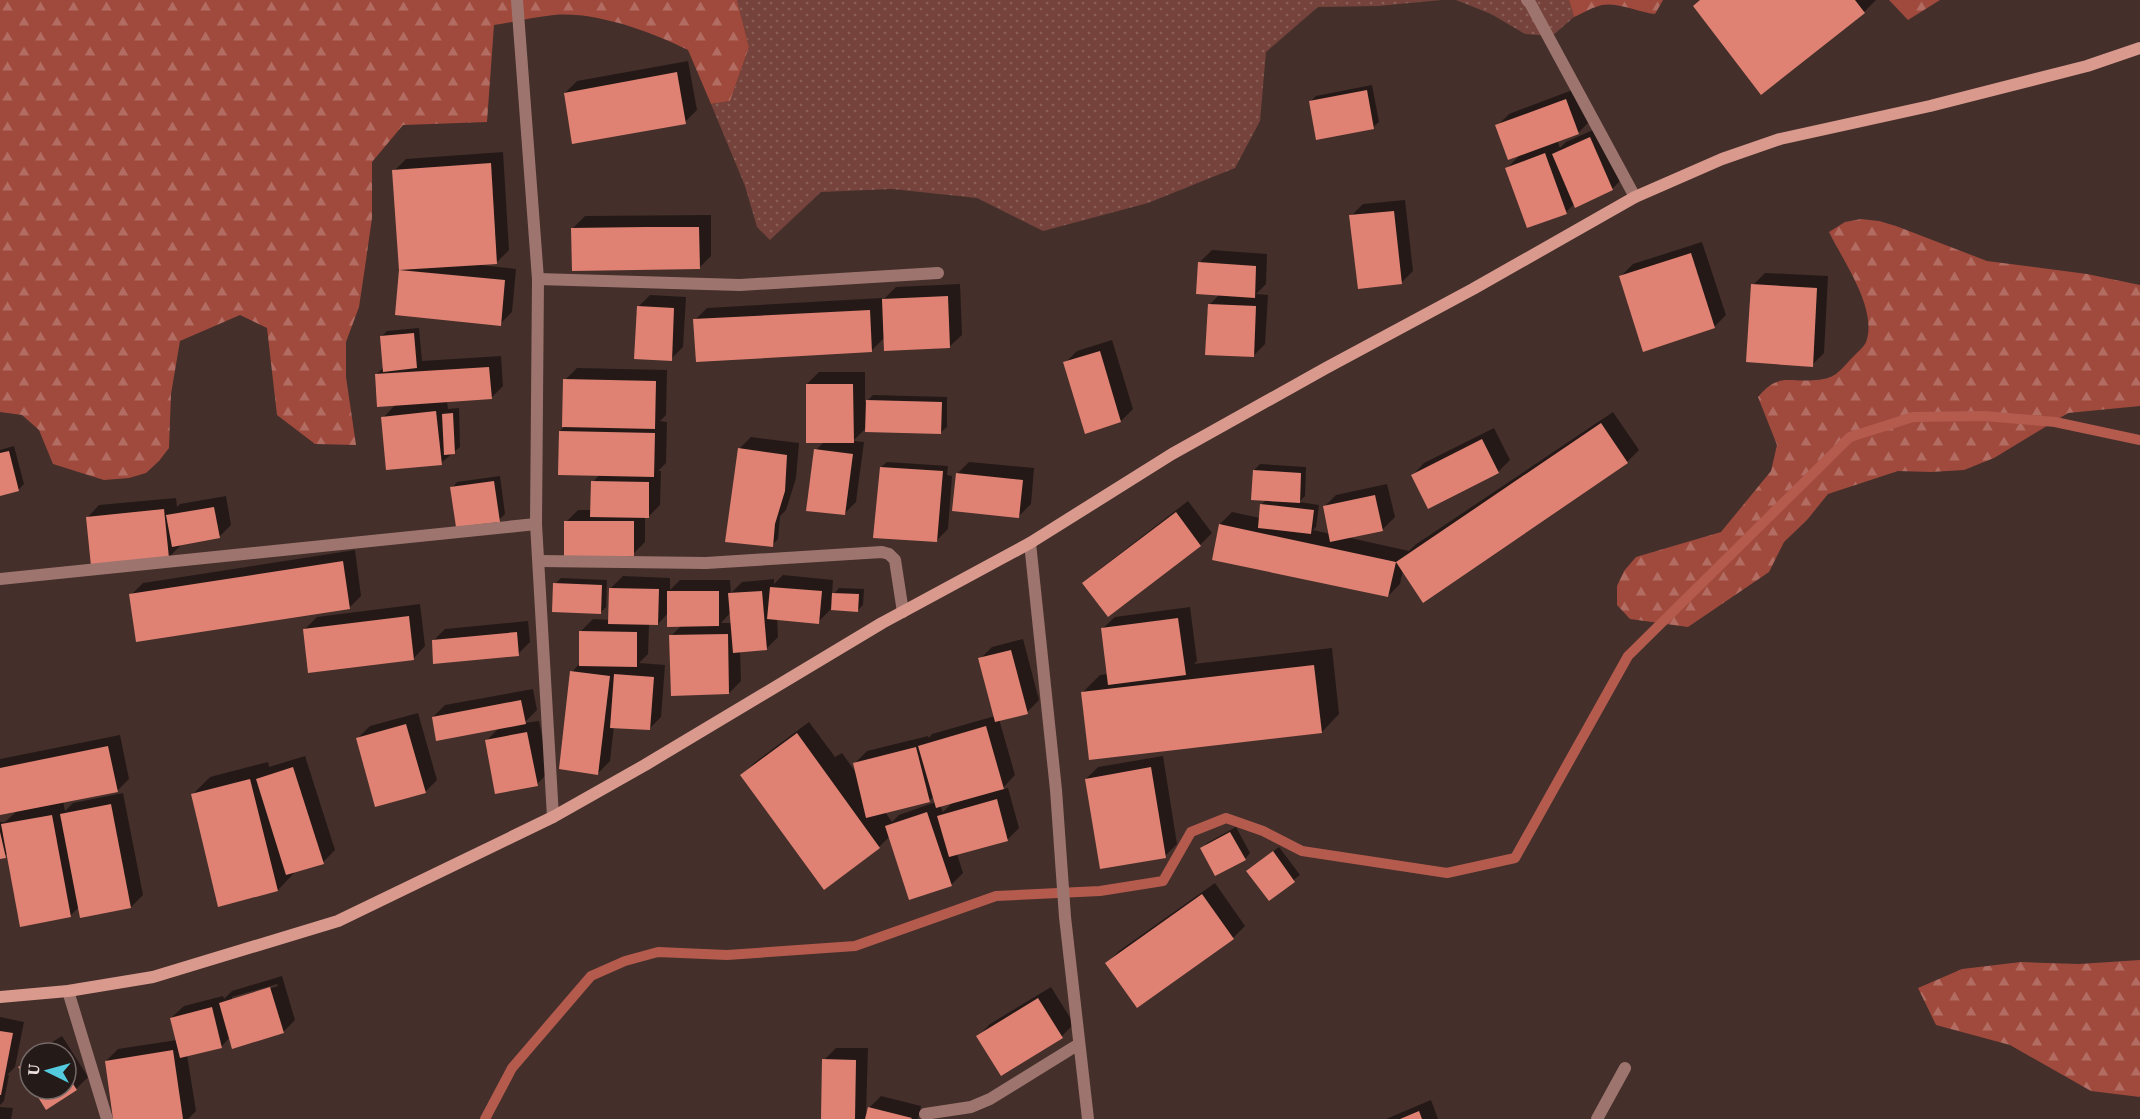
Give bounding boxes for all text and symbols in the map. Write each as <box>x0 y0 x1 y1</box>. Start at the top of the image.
north arrow <box>18 1041 78 1101</box>
text: U <box>22 1063 45 1076</box>

